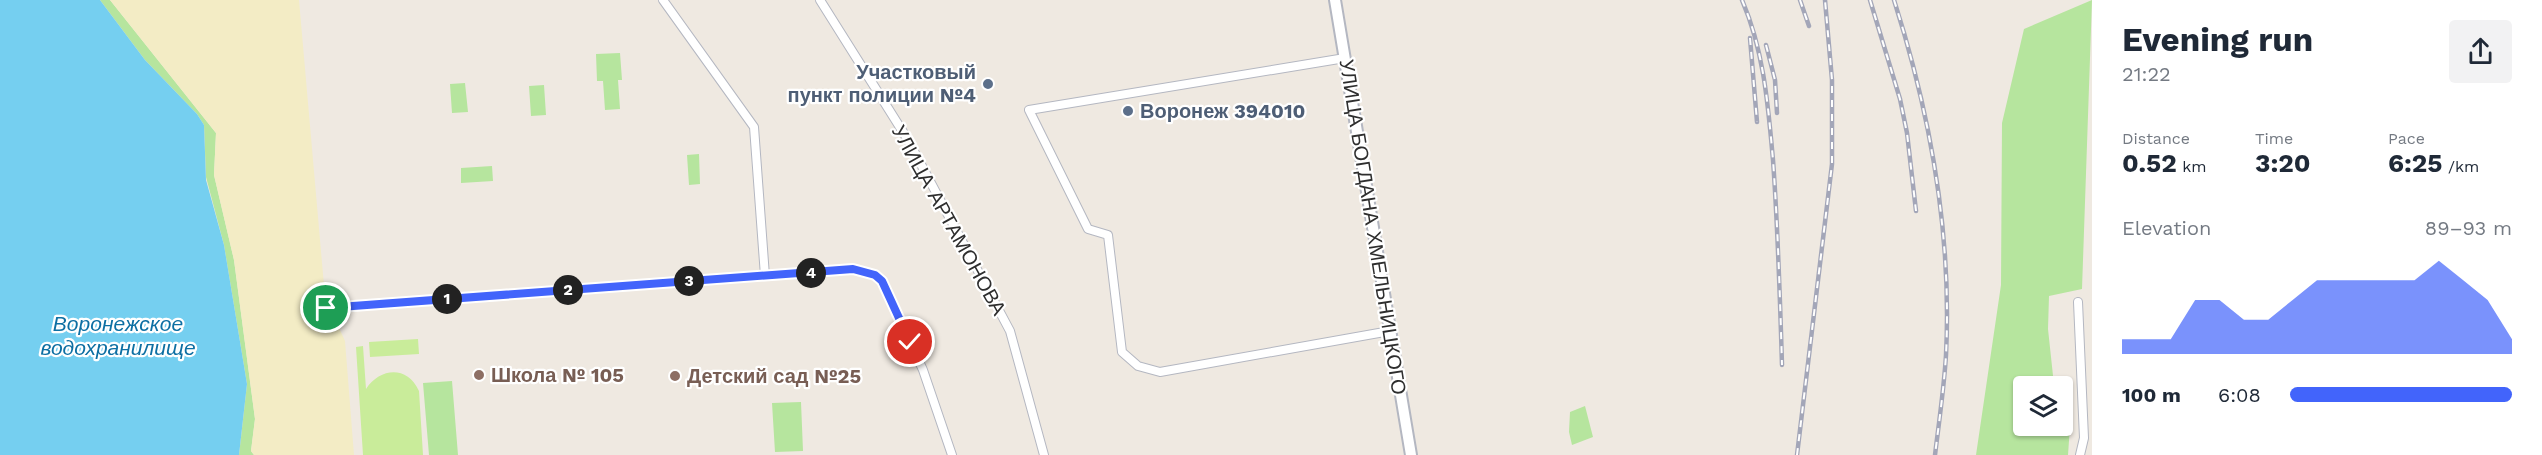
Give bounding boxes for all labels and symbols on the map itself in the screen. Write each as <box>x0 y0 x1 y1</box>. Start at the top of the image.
street label: УЛИЦА БОГДАНА ХМЕЛЬНИЦКОГО <box>1335 58 1411 396</box>
place label: Участковый пункт полиции №4 <box>788 60 976 107</box>
marker: Участковый пункт полиции №4 <box>981 77 995 91</box>
place label: Воронеж 394010 <box>1140 99 1305 123</box>
marker: Воронеж 394010 <box>1121 104 1135 118</box>
street label: УЛИЦА АРТАМОНОВА <box>887 121 1012 320</box>
pin: 4 <box>796 258 826 288</box>
pin: 3 <box>674 266 704 296</box>
pin: 2 <box>553 275 583 305</box>
pin <box>300 282 351 333</box>
pin: 1 <box>432 284 462 314</box>
water label: Воронежское водохранилище <box>40 311 196 360</box>
pin <box>884 316 935 367</box>
place label: Школа № 105 <box>491 363 624 387</box>
place label: Детский сад №25 <box>687 364 861 388</box>
marker: Школа № 105 <box>472 368 486 382</box>
marker: Детский сад №25 <box>668 369 682 383</box>

